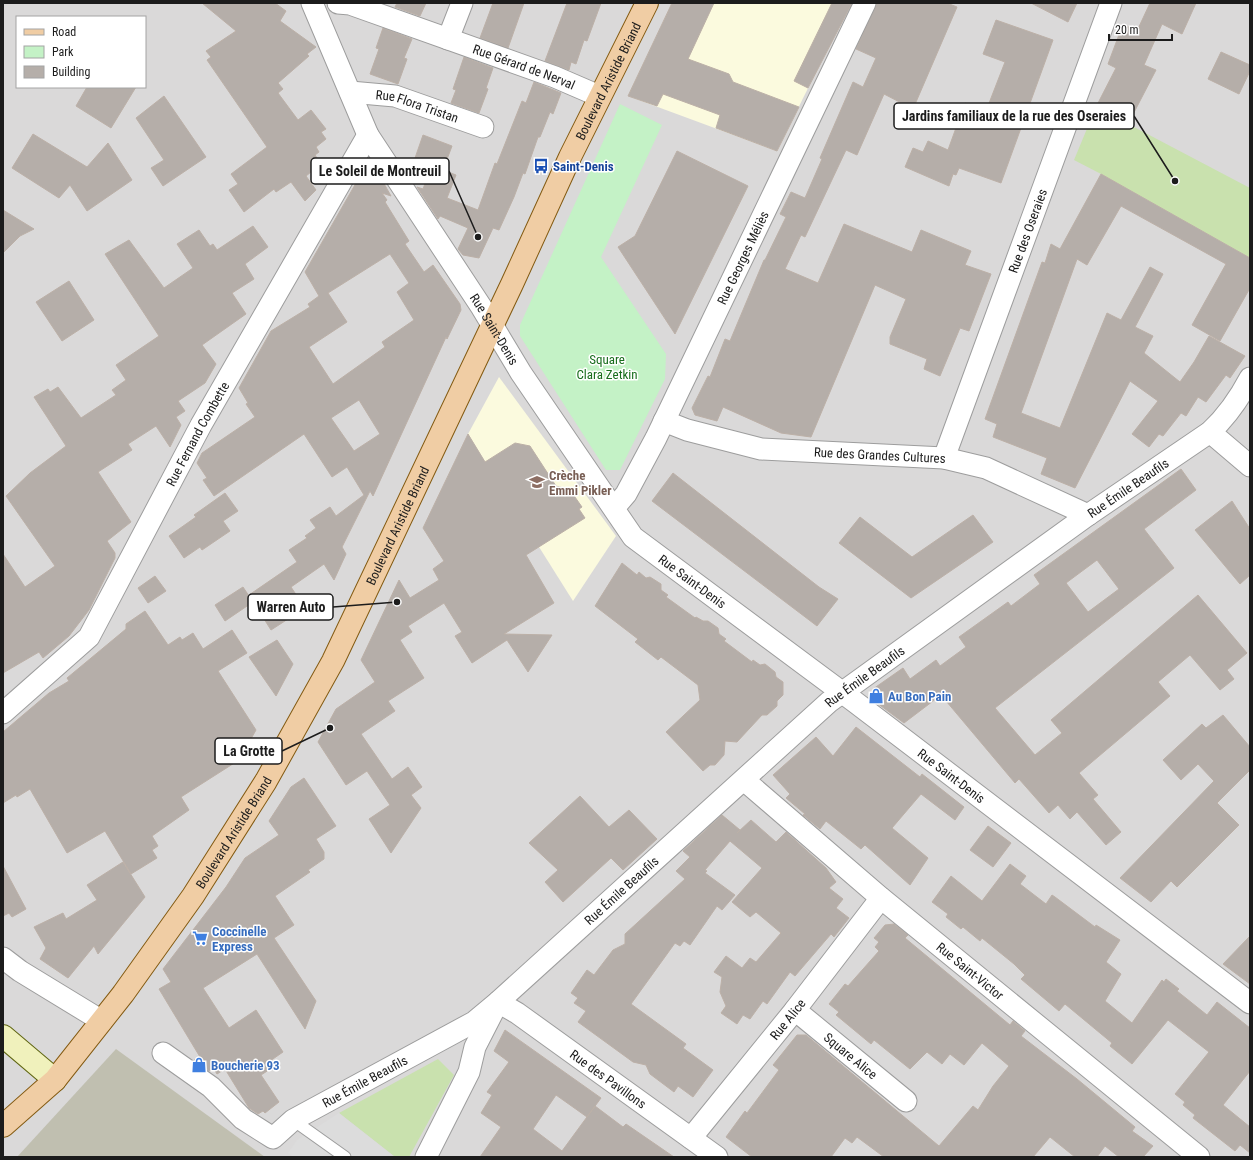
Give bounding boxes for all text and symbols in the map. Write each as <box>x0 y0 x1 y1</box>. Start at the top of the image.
legend <box>16 16 146 88</box>
scale bar <box>1109 16 1172 42</box>
street label: Boulevard Aristide Briand <box>573 20 644 143</box>
text: 20 m <box>1115 23 1139 37</box>
text: Road <box>52 25 76 39</box>
street label: Rue Gérard de Nerval <box>471 41 577 93</box>
text: Park <box>52 45 74 59</box>
text: Building <box>52 65 90 79</box>
street label: Rue Flora Tristan <box>375 87 461 126</box>
callout: Jardins familiaux de la rue des Oseraies <box>894 103 1134 129</box>
text: Jardins familiaux de la rue des Oseraies <box>902 108 1126 124</box>
bus stop icon: Saint-Denis <box>532 157 550 175</box>
callout: Le Soleil de Montreuil <box>311 158 449 184</box>
place label: Saint-Denis <box>553 159 614 174</box>
text: Le Soleil de Montreuil <box>319 163 441 179</box>
street label: Rue des Oseraies <box>1006 187 1050 275</box>
street label: Rue Georges Méliès <box>714 209 772 307</box>
street label: Rue Saint-Denis <box>467 291 521 368</box>
park label: Square Clara Zetkin <box>576 352 638 382</box>
street label: Rue Fernand Combette <box>163 379 232 489</box>
street label: Rue des Grandes Cultures <box>814 445 946 466</box>
street label: Rue Émile Beaufils <box>1085 455 1172 521</box>
street label: Boulevard Aristide Briand <box>363 464 432 588</box>
place label: Crèche Emmi Pikler <box>549 468 612 498</box>
school or university icon: Crèche Emmi Pikler <box>528 473 546 491</box>
street label: Rue Saint-Denis <box>655 552 729 612</box>
callout: Warren Auto <box>248 594 333 620</box>
text: Warren Auto <box>256 599 326 615</box>
street label: Rue Émile Beaufils <box>822 643 908 710</box>
shop icon: Au Bon Pain <box>867 687 885 705</box>
place label: Au Bon Pain <box>888 689 951 704</box>
callout: La Grotte <box>215 738 282 764</box>
text: La Grotte <box>223 743 275 759</box>
street label: Rue Saint-Denis <box>915 746 988 806</box>
street label: Boulevard Aristide Briand <box>193 774 275 891</box>
street label: Rue Émile Beaufils <box>582 853 662 928</box>
place label: Coccinelle Express <box>212 924 267 954</box>
supermarket icon: Coccinelle Express <box>191 929 209 947</box>
street label: Rue Saint-Victor <box>933 939 1007 1003</box>
street label: Rue Alice <box>767 996 809 1043</box>
street label: Square Alice <box>821 1030 880 1082</box>
street label: Rue des Pavillons <box>567 1047 649 1112</box>
street label: Rue Émile Beaufils <box>320 1052 410 1111</box>
shop icon: Boucherie 93 <box>190 1056 208 1074</box>
place label: Boucherie 93 <box>211 1058 280 1073</box>

